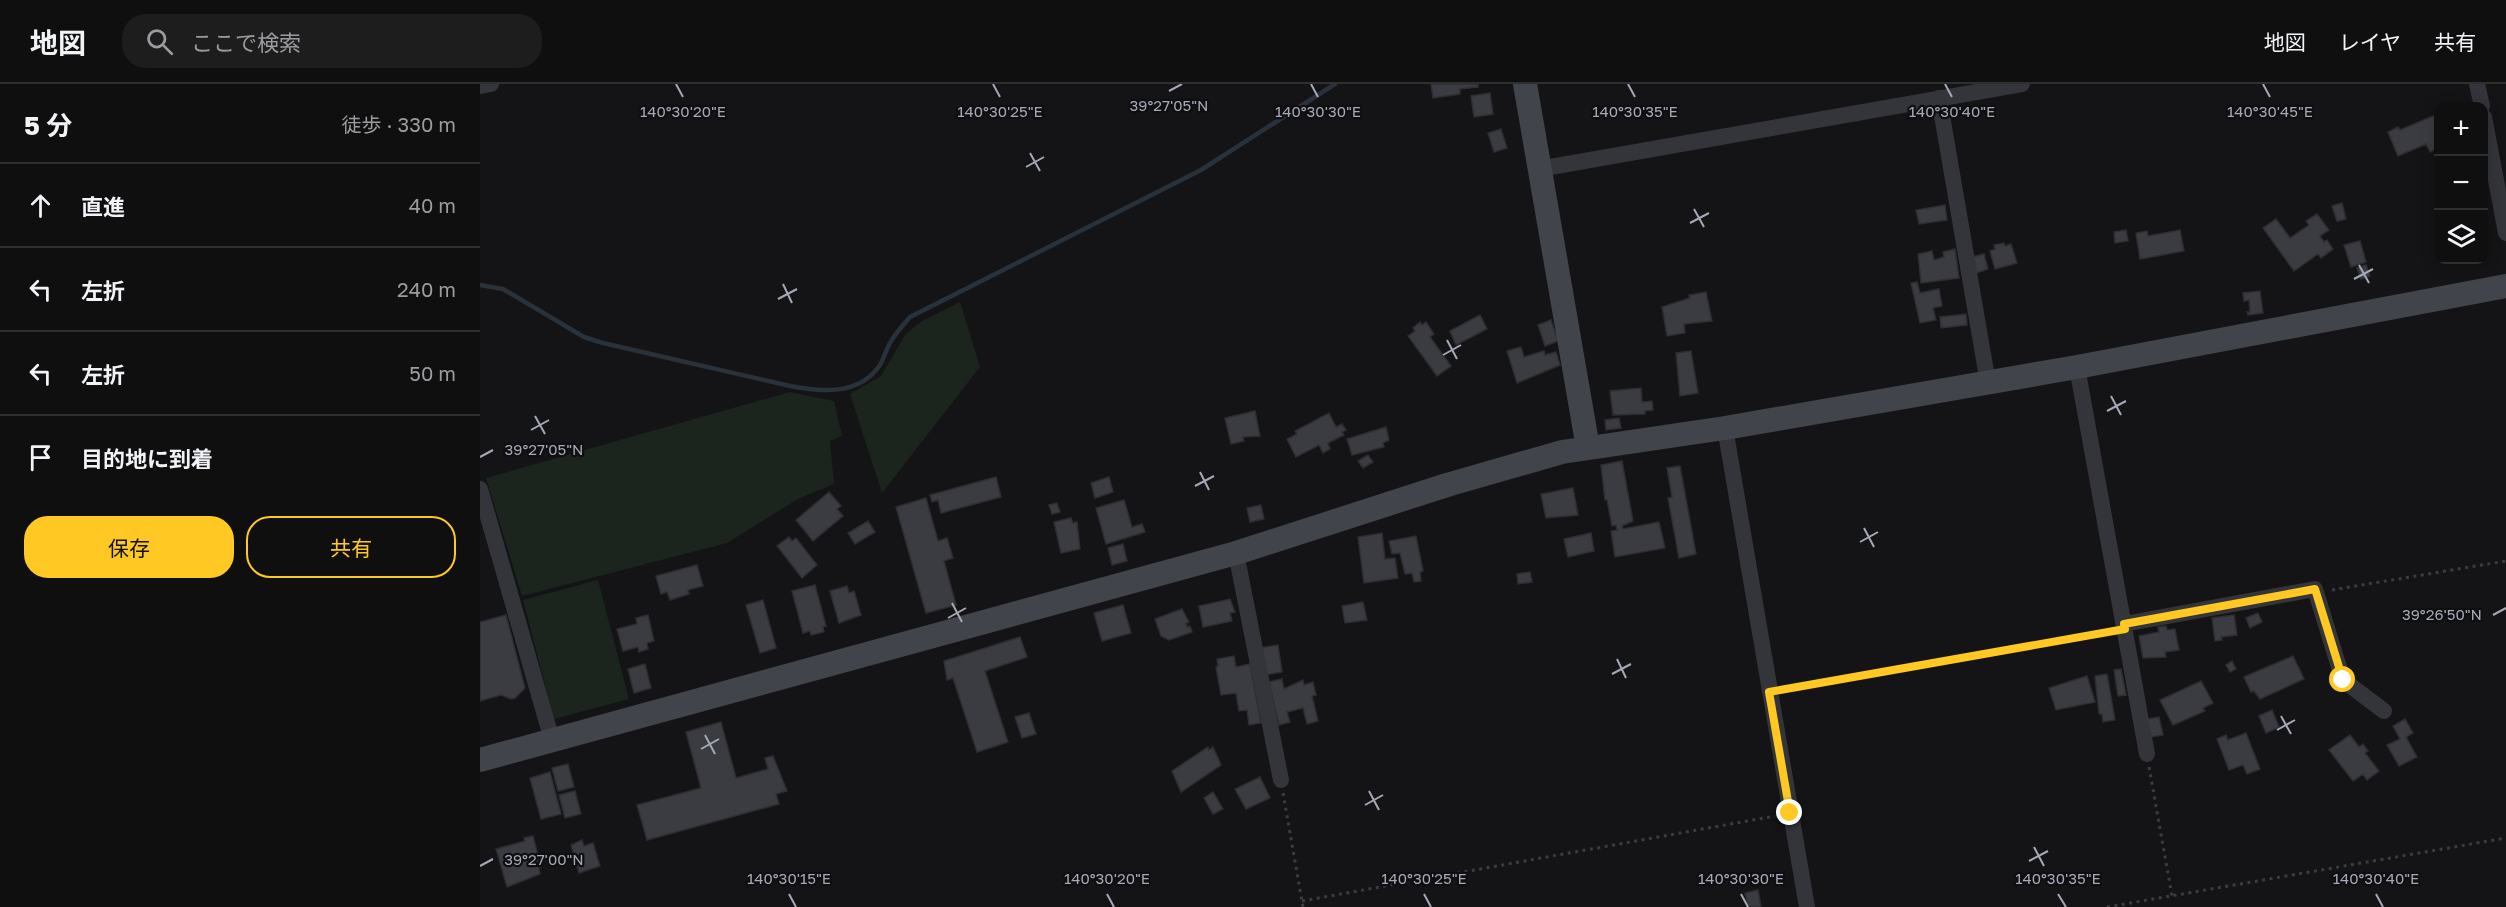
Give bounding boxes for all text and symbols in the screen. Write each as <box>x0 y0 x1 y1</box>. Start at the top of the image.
search box <box>122 14 542 68</box>
icon: search <box>143 25 176 58</box>
text: 地図 <box>30 26 86 59</box>
text: ここで検索 <box>191 29 301 56</box>
text: 地図 <box>2264 29 2306 55</box>
text: レイヤ <box>2339 29 2401 55</box>
text: 共有 <box>2434 29 2476 55</box>
text: 39°27'05"N <box>1130 96 1208 114</box>
text: 140°30'20"E <box>640 102 726 120</box>
text: 140°30'25"E <box>957 102 1043 120</box>
text: 140°30'30"E <box>1275 102 1361 120</box>
text: 140°30'35"E <box>1592 102 1678 120</box>
text: 140°30'40"E <box>1909 102 1995 120</box>
text: 140°30'45"E <box>2227 102 2313 120</box>
map controls <box>2434 102 2488 264</box>
button: + <box>2434 102 2488 156</box>
text: 5 分 <box>24 110 72 141</box>
text: 徒歩 · 330 m <box>342 112 456 136</box>
button: − <box>2434 156 2488 210</box>
icon: ahead <box>24 189 57 222</box>
text: 直進 <box>81 193 125 220</box>
text: 40 m <box>409 193 456 217</box>
button: layers <box>2434 210 2488 264</box>
icon: left <box>24 273 57 306</box>
text: 左折 <box>81 277 125 304</box>
text: 240 m <box>397 277 456 301</box>
icon: left <box>24 357 57 390</box>
text: 左折 <box>81 361 125 388</box>
text: 50 m <box>409 361 456 385</box>
text: 39°27'05"N <box>505 440 583 458</box>
icon: arrive <box>24 441 57 474</box>
text: 目的地に到着 <box>81 445 213 472</box>
button: 保存 <box>24 516 234 578</box>
button: 共有 <box>246 516 456 578</box>
text: 39°26'50"N <box>2402 605 2482 623</box>
route start <box>2329 666 2355 692</box>
route end <box>1776 799 1802 825</box>
text: 39°27'00"N <box>504 850 584 868</box>
text: 140°30'15"E <box>747 869 831 887</box>
text: 140°30'20"E <box>1064 869 1150 887</box>
text: 140°30'25"E <box>1381 869 1467 887</box>
text: 140°30'30"E <box>1698 869 1784 887</box>
text: 140°30'35"E <box>2015 869 2101 887</box>
text: 140°30'40"E <box>2333 869 2419 887</box>

